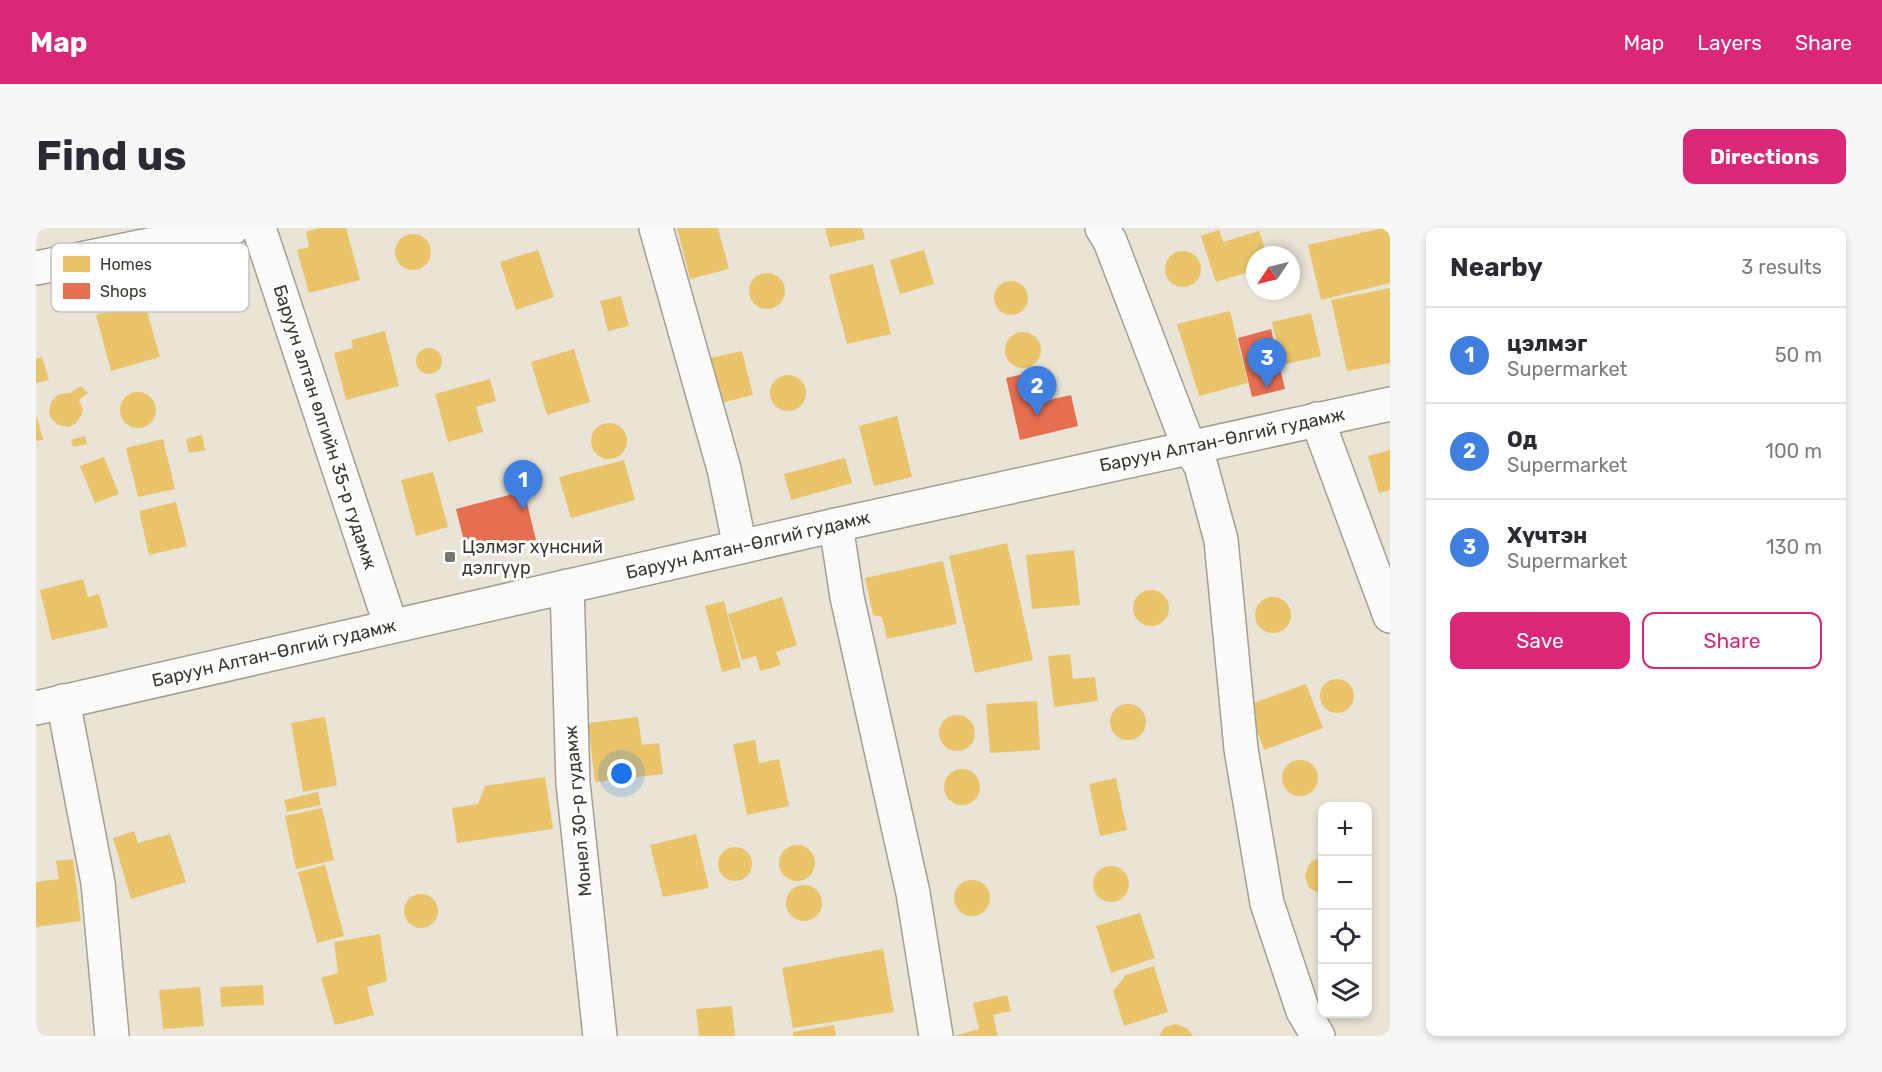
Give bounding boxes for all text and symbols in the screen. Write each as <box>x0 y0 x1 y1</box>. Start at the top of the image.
text: Map <box>30 26 87 59</box>
text: Map <box>1623 30 1664 55</box>
text: Layers <box>1697 30 1762 55</box>
text: Share <box>1795 30 1852 55</box>
button: Directions <box>1683 129 1846 184</box>
text: Find us <box>36 131 187 181</box>
legend <box>51 243 249 312</box>
north arrow <box>1246 246 1300 300</box>
text: Nearby <box>1450 252 1543 283</box>
text: Homes <box>100 255 152 274</box>
text: 3 results <box>1741 255 1822 279</box>
text: Shops <box>100 282 147 301</box>
street label: Баруун алтан өлгийн 35-р гудамж <box>268 282 382 572</box>
text: цэлмэг <box>1507 330 1587 357</box>
pin: 3 <box>1248 338 1286 388</box>
text: 1 <box>1465 343 1474 367</box>
text: 50 m <box>1775 343 1822 367</box>
text: Supermarket <box>1507 357 1627 381</box>
pin: 2 <box>1018 366 1056 416</box>
street label: Баруун Алтан-Өлгий гудамж <box>1097 403 1347 477</box>
text: Од <box>1507 426 1537 453</box>
text: 2 <box>1463 439 1476 463</box>
text: 100 m <box>1765 439 1822 463</box>
text: Supermarket <box>1507 453 1627 477</box>
pin: 1 <box>504 460 542 510</box>
street label: Баруун Алтан-Өлгий гудамж <box>624 506 872 584</box>
text: Хүчтэн <box>1507 522 1587 549</box>
text: 3 <box>1463 535 1476 559</box>
text: 130 m <box>1766 535 1822 559</box>
place label: Цэлмэг хүнсний дэлгүүр <box>462 536 603 579</box>
text: Supermarket <box>1507 549 1627 573</box>
marker: Цэлмэг хүнсний дэлгүүр <box>443 550 457 564</box>
button: Save <box>1450 612 1630 669</box>
button: Share <box>1642 612 1822 669</box>
street label: Баруун Алтан-Өлгий гудамж <box>150 614 398 692</box>
street label: Монел 30-р гудамж <box>560 725 596 897</box>
your location <box>607 759 636 788</box>
map controls <box>1318 802 1372 1018</box>
button: + <box>1318 802 1372 856</box>
button: − <box>1318 856 1372 910</box>
button: locate <box>1318 910 1372 964</box>
button: layers <box>1318 964 1372 1018</box>

